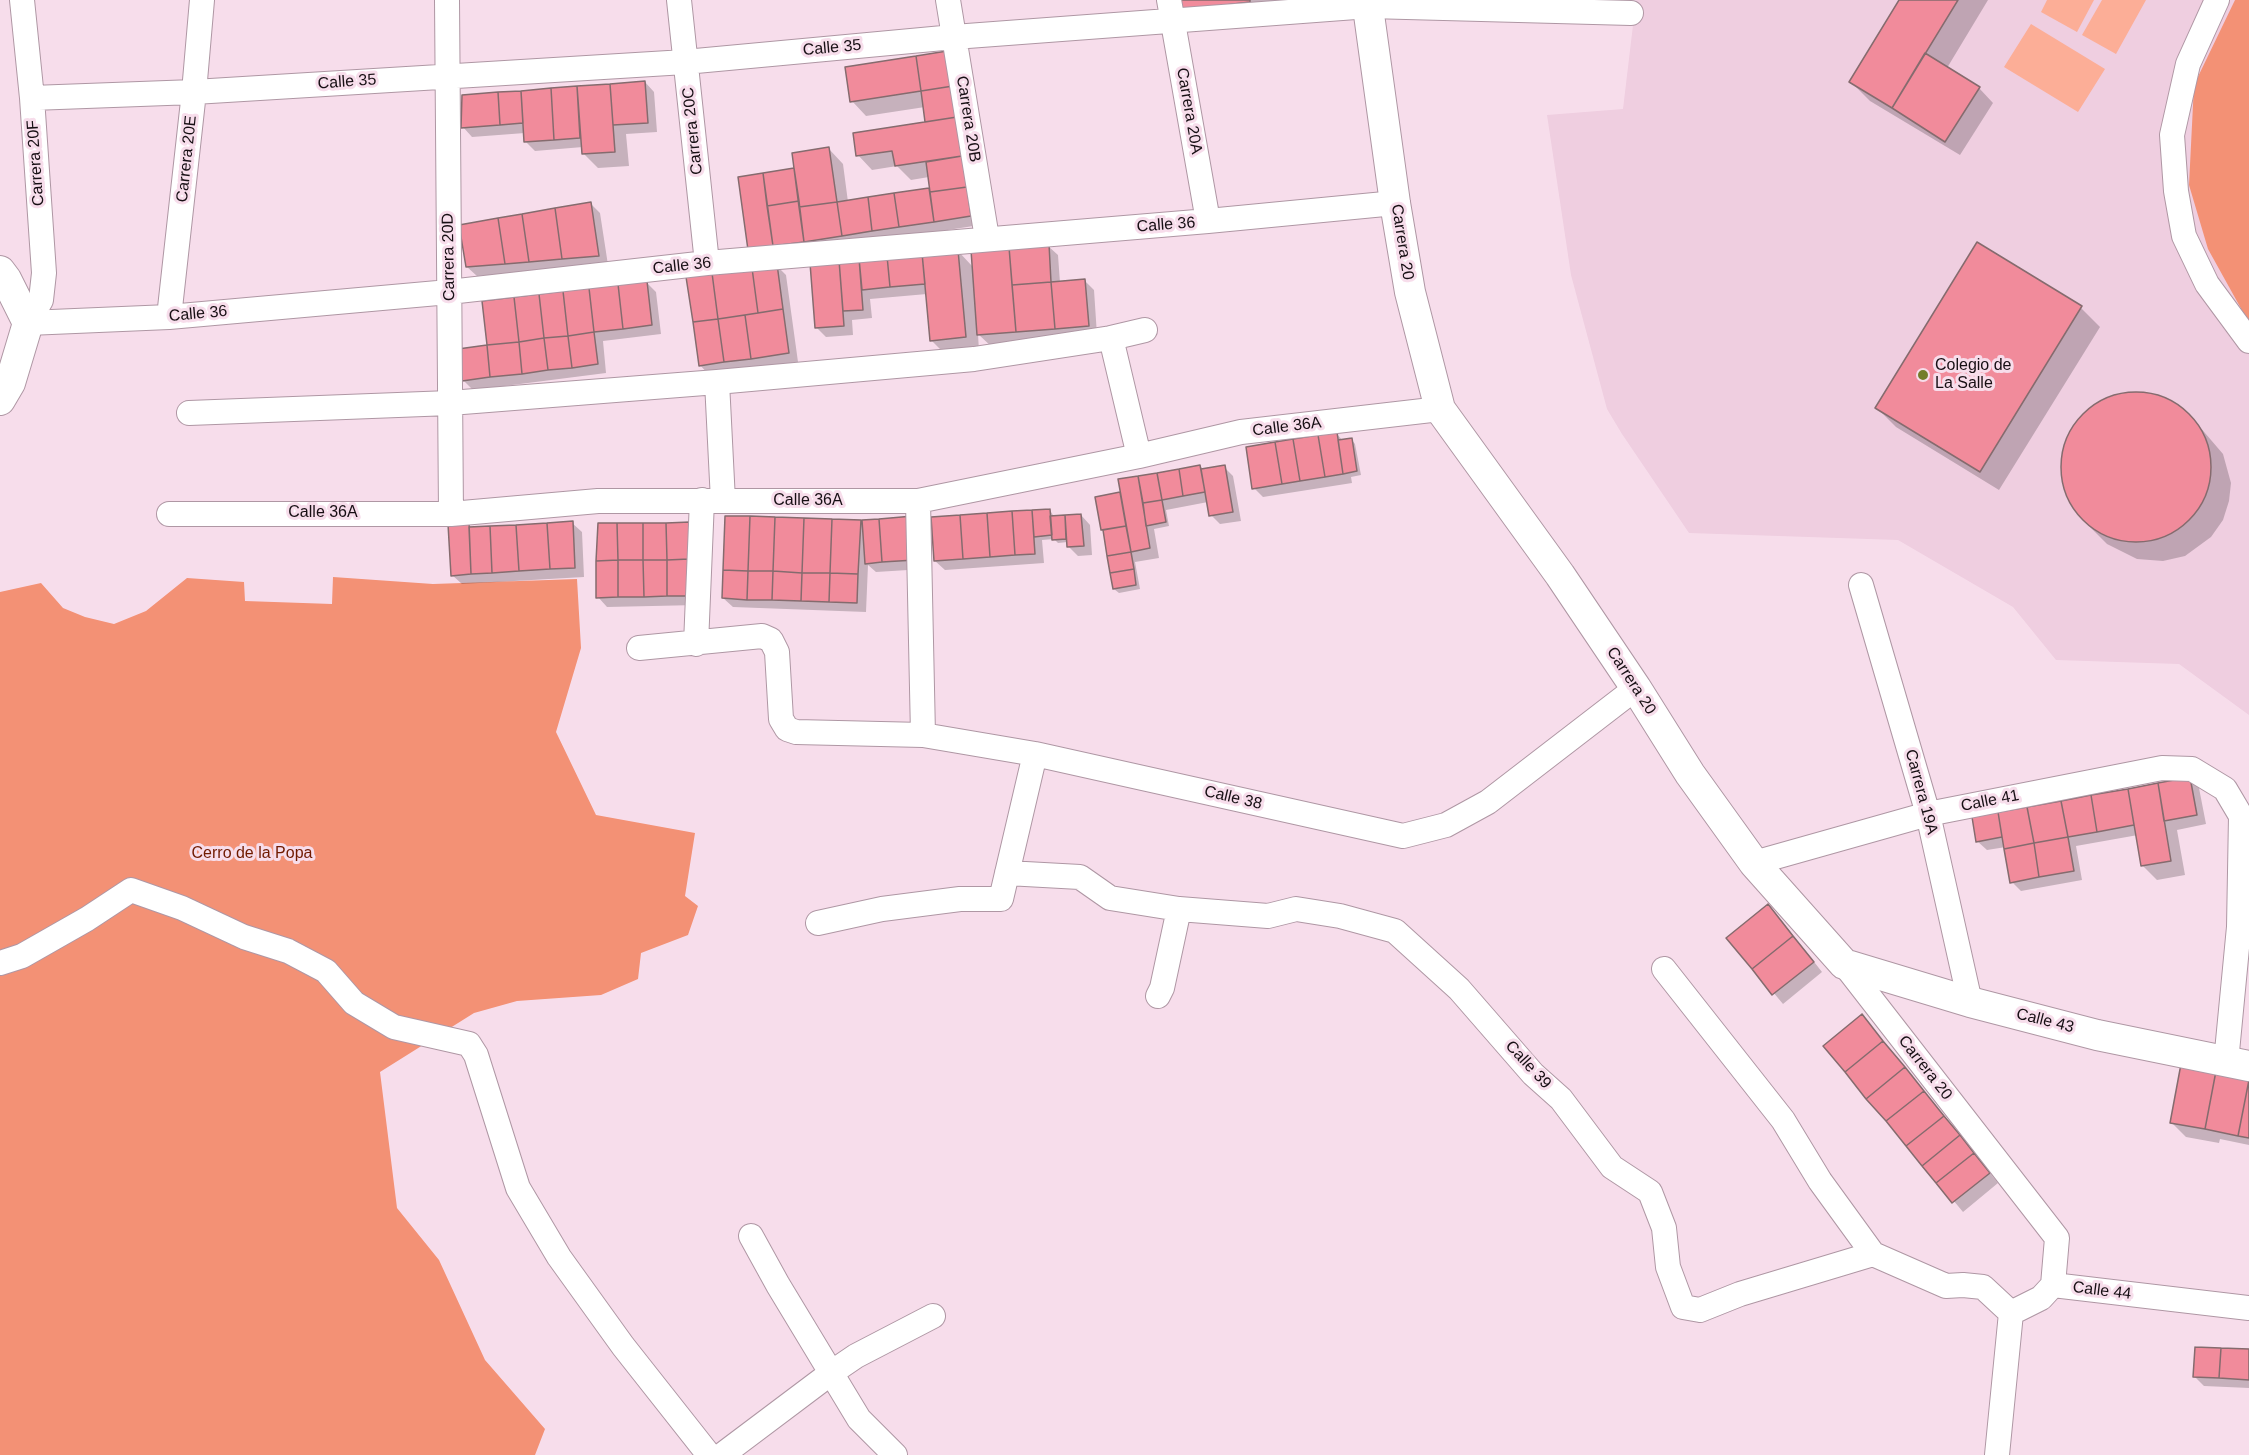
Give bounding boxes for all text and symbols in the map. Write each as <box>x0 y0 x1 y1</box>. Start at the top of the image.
street label: Calle 35 <box>802 36 862 60</box>
street label: Carrera 20A <box>1172 66 1206 156</box>
street label: Calle 35 <box>317 70 377 94</box>
street label: Carrera 20B <box>952 74 984 164</box>
street label: Carrera 20C <box>679 86 707 176</box>
street label: Carrera 20E <box>173 115 201 203</box>
street label: Carrera 20F <box>23 119 49 207</box>
street label: Carrera 20 <box>1387 203 1417 281</box>
street label: Carrera 20D <box>439 213 459 301</box>
street label: Calle 36 <box>1136 213 1196 237</box>
street label: Calle 36 <box>652 253 712 279</box>
street label: Calle 36 <box>168 302 228 326</box>
place label: Colegio de La Salle <box>1935 356 2012 394</box>
marker: Colegio de La Salle <box>1916 368 1930 382</box>
street label: Calle 36A <box>1251 413 1323 441</box>
street label: Calle 36A <box>773 491 843 511</box>
street label: Calle 36A <box>288 503 358 523</box>
street label: Carrera 20 <box>1602 644 1660 718</box>
street label: Carrera 19A <box>1900 747 1942 837</box>
street label: Calle 38 <box>1202 782 1264 814</box>
street label: Calle 41 <box>1959 786 2021 816</box>
park label: Cerro de la Popa <box>192 844 312 864</box>
street label: Calle 43 <box>2014 1005 2076 1037</box>
street label: Carrera 20 <box>1894 1032 1956 1104</box>
street label: Calle 39 <box>1501 1037 1555 1093</box>
street label: Calle 44 <box>2072 1278 2132 1304</box>

